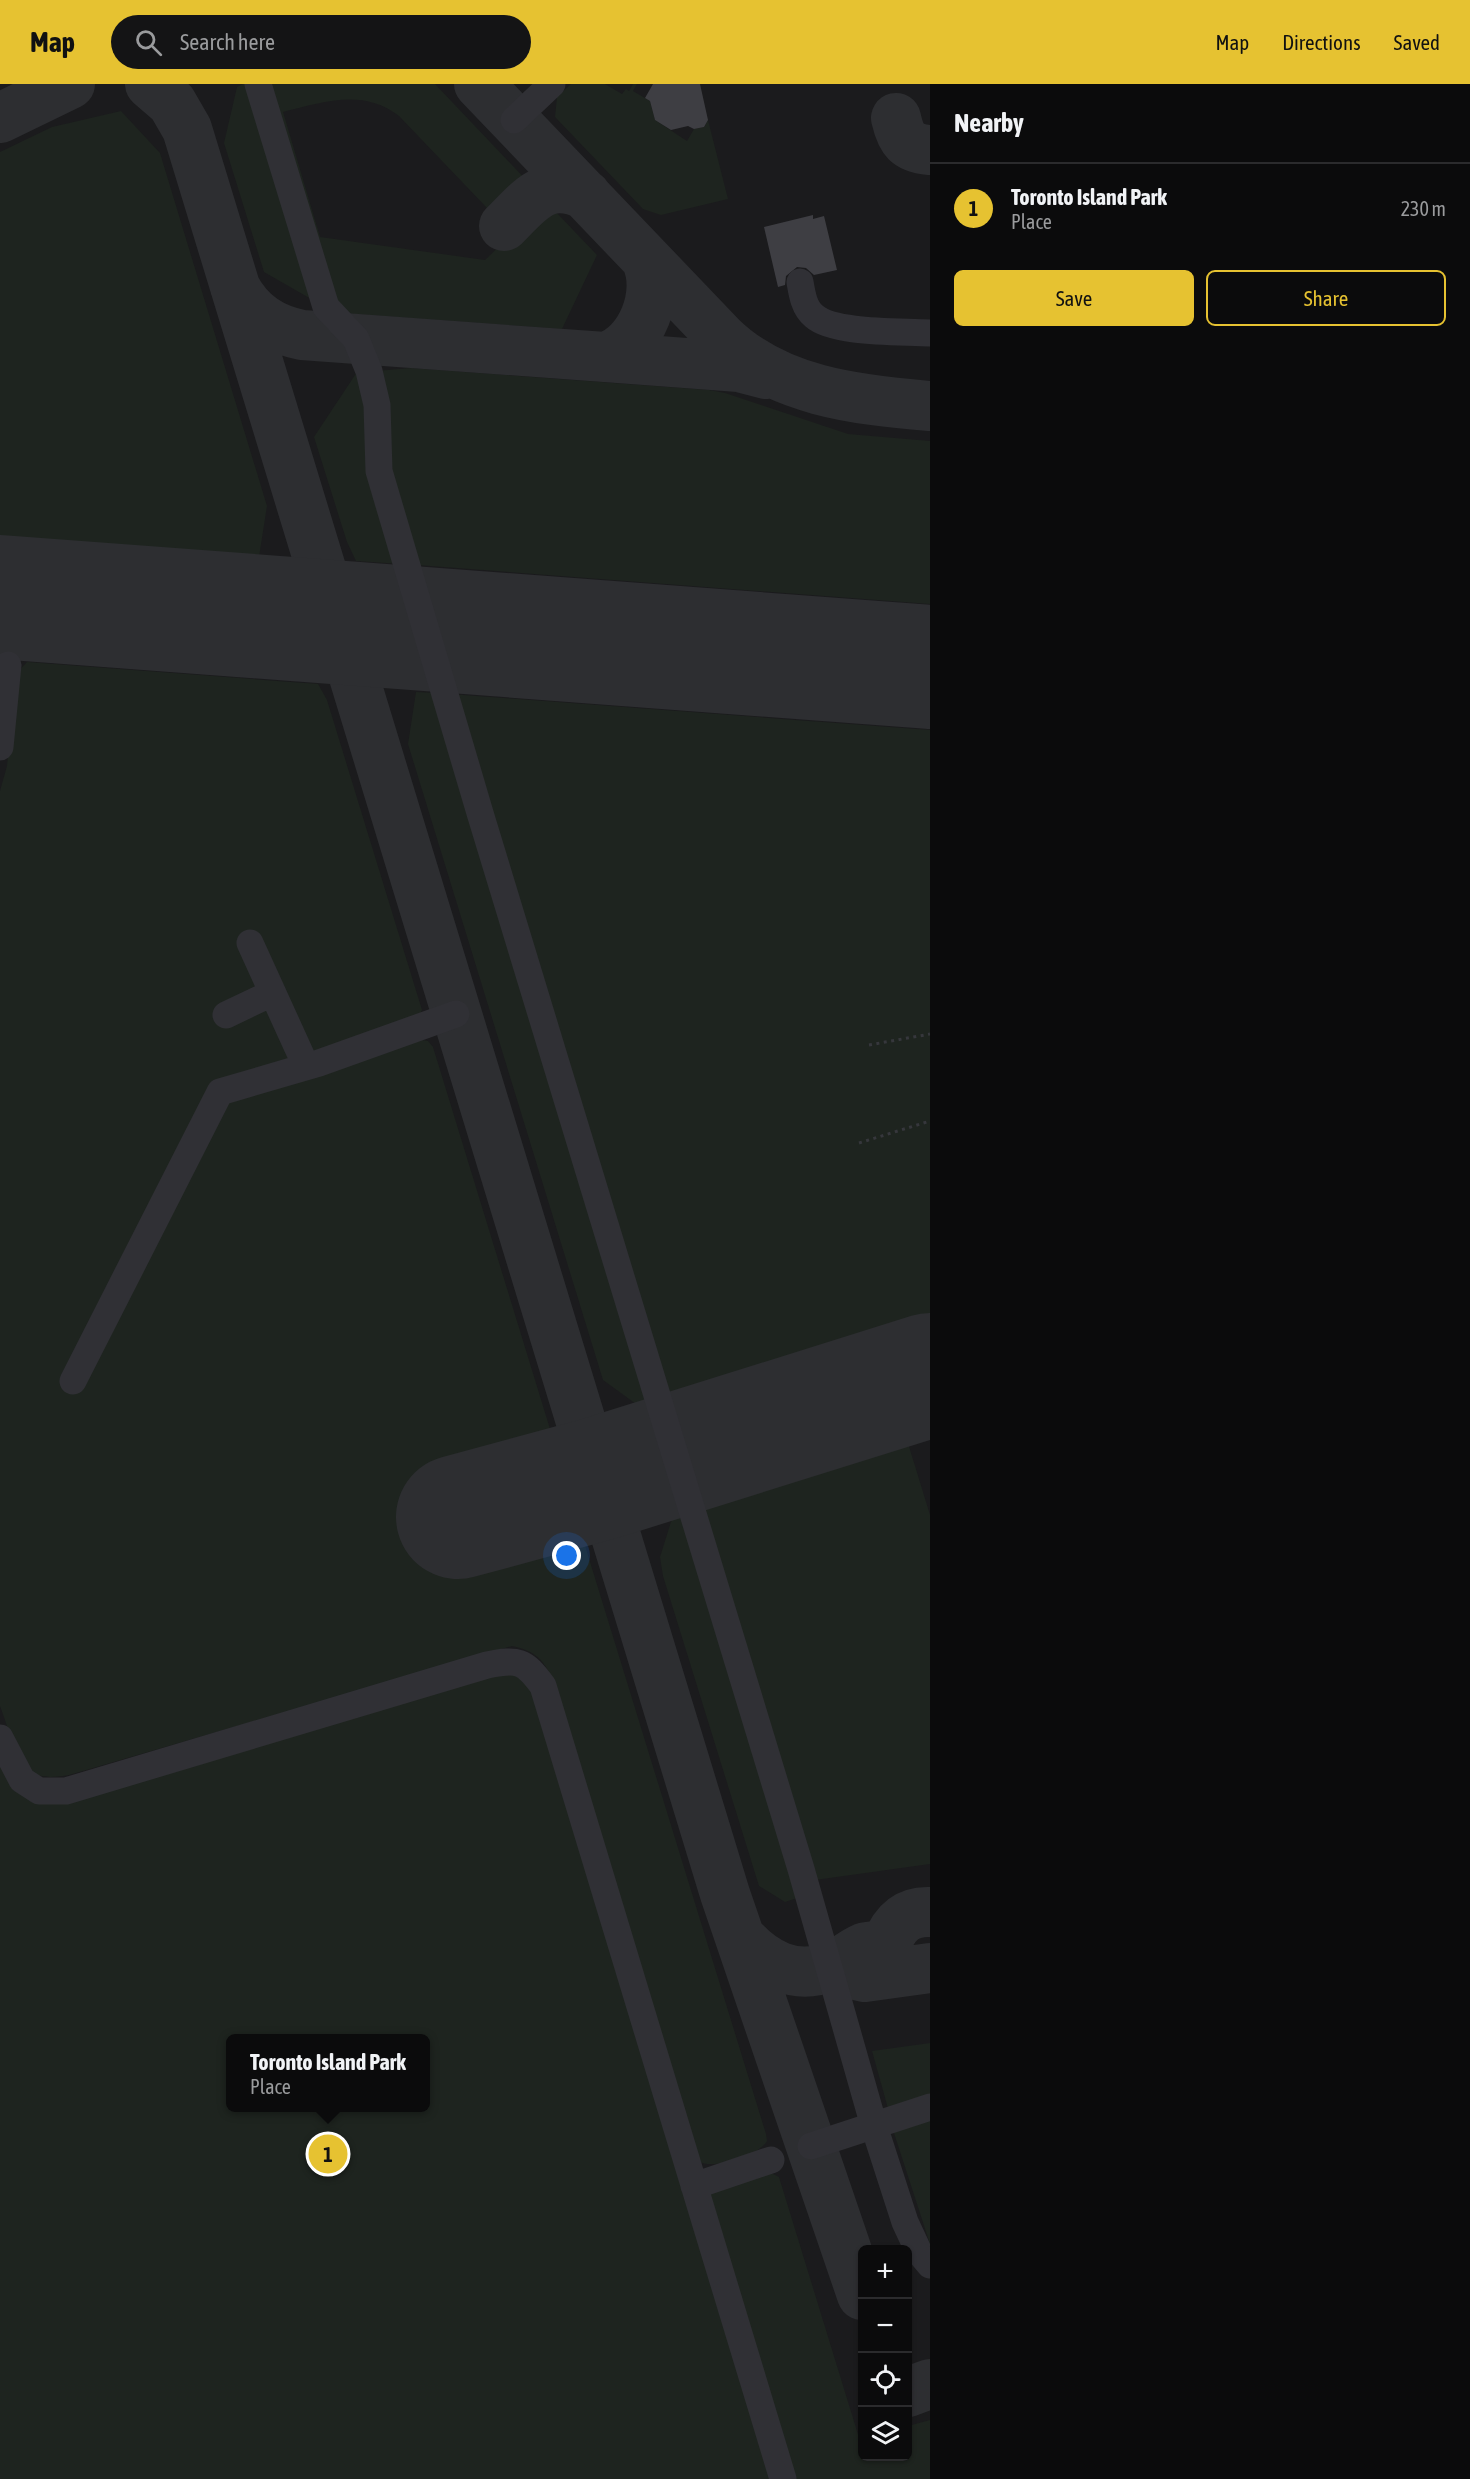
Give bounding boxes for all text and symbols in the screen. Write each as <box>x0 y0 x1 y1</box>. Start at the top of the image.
search box <box>111 15 531 69</box>
text: Map <box>30 26 75 58</box>
icon: search <box>132 26 165 59</box>
text: Search here <box>180 29 275 55</box>
text: Map <box>1215 30 1249 54</box>
text: Directions <box>1282 30 1361 54</box>
text: Saved <box>1394 30 1440 54</box>
text: Nearby <box>954 108 1024 138</box>
text: Toronto Island Park <box>1011 184 1167 210</box>
text: 1 <box>969 197 978 220</box>
text: 230 m <box>1401 197 1446 220</box>
text: Place <box>1011 210 1052 233</box>
button: Save <box>954 270 1194 326</box>
button: Share <box>1206 270 1446 326</box>
your location <box>552 1541 581 1570</box>
popup <box>226 2034 430 2112</box>
text: Toronto Island Park <box>250 2049 406 2075</box>
text: Place <box>250 2075 291 2098</box>
pin: 1 <box>308 2132 348 2176</box>
map controls <box>858 2245 912 2461</box>
button: + <box>858 2245 912 2299</box>
button: − <box>858 2299 912 2353</box>
button: locate <box>858 2353 912 2407</box>
button: layers <box>858 2407 912 2461</box>

